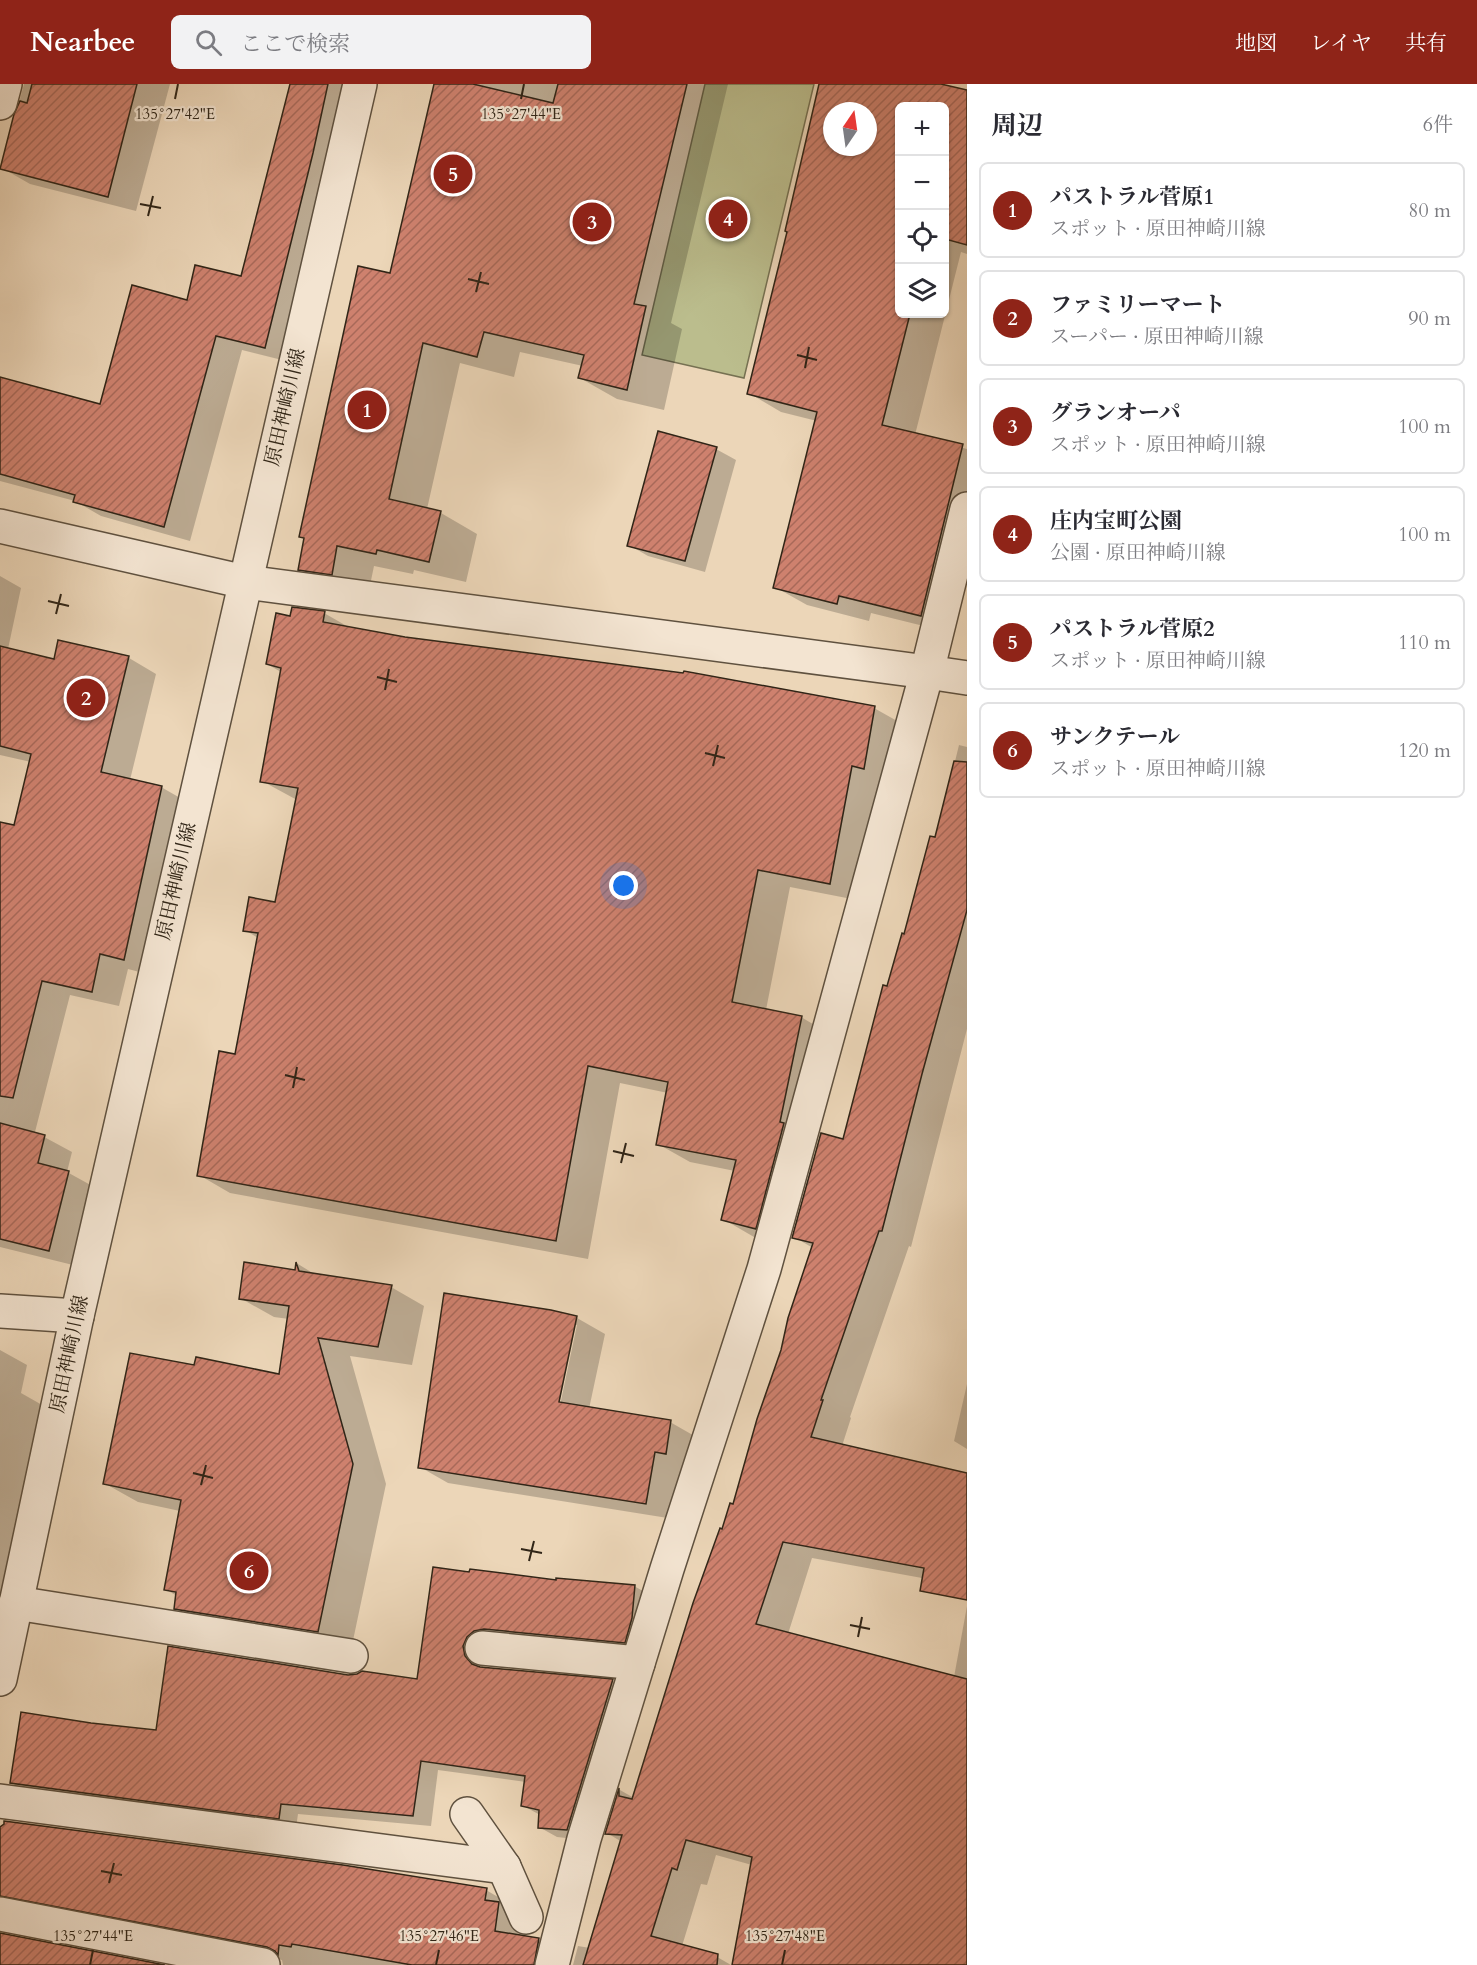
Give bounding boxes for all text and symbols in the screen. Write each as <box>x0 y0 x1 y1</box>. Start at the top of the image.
search box <box>171 15 591 69</box>
text: Nearbee <box>30 23 135 61</box>
icon: search <box>192 26 225 59</box>
text: ここで検索 <box>240 29 350 59</box>
text: 地図 <box>1235 29 1277 58</box>
text: レイヤ <box>1310 29 1372 58</box>
text: 共有 <box>1405 29 1447 58</box>
north arrow <box>823 102 877 156</box>
map controls <box>895 102 949 318</box>
button: + <box>895 102 949 156</box>
text: 135°27'42"E <box>135 104 215 124</box>
text: 135°27'44"E <box>481 104 561 124</box>
text: 周辺 <box>991 108 1043 143</box>
text: 6件 <box>1423 111 1453 138</box>
pin: 5 <box>434 152 472 196</box>
button: − <box>895 156 949 210</box>
text: パストラル菅原1 <box>1050 182 1215 212</box>
pin: 4 <box>708 196 748 242</box>
text: 1 <box>1007 197 1018 224</box>
text: 80 m <box>1408 197 1451 224</box>
pin: 3 <box>572 200 612 244</box>
button: locate <box>895 210 949 264</box>
text: スポット · 原田神崎川線 <box>1050 215 1266 242</box>
button: layers <box>895 264 949 318</box>
text: ファミリーマート <box>1050 290 1226 320</box>
text: 2 <box>1007 305 1018 332</box>
text: 90 m <box>1408 305 1451 332</box>
text: スーパー · 原田神崎川線 <box>1050 323 1264 350</box>
street label: 原田神崎川線 <box>258 346 312 468</box>
pin: 1 <box>348 388 386 432</box>
text: グランオーパ <box>1050 398 1181 428</box>
text: 3 <box>1007 413 1018 440</box>
text: 100 m <box>1398 413 1451 440</box>
text: スポット · 原田神崎川線 <box>1050 431 1266 458</box>
text: 庄内宝町公園 <box>1050 506 1182 536</box>
text: 4 <box>1007 521 1018 548</box>
text: 100 m <box>1398 521 1451 548</box>
text: 公園 · 原田神崎川線 <box>1050 539 1226 566</box>
text: パストラル菅原2 <box>1050 614 1215 644</box>
text: 5 <box>1007 629 1018 656</box>
text: 110 m <box>1398 629 1451 656</box>
text: スポット · 原田神崎川線 <box>1050 647 1266 674</box>
pin: 2 <box>66 676 106 720</box>
text: サンクテール <box>1050 722 1180 752</box>
text: 6 <box>1007 737 1018 764</box>
text: 120 m <box>1398 737 1451 764</box>
text: スポット · 原田神崎川線 <box>1050 755 1266 782</box>
street label: 原田神崎川線 <box>149 820 203 942</box>
your location <box>609 871 638 900</box>
street label: 原田神崎川線 <box>43 1293 95 1415</box>
pin: 6 <box>230 1548 268 1594</box>
text: 135°27'44"E <box>53 1926 133 1946</box>
text: 135°27'46"E <box>399 1926 479 1946</box>
text: 135°27'48"E <box>745 1926 825 1946</box>

